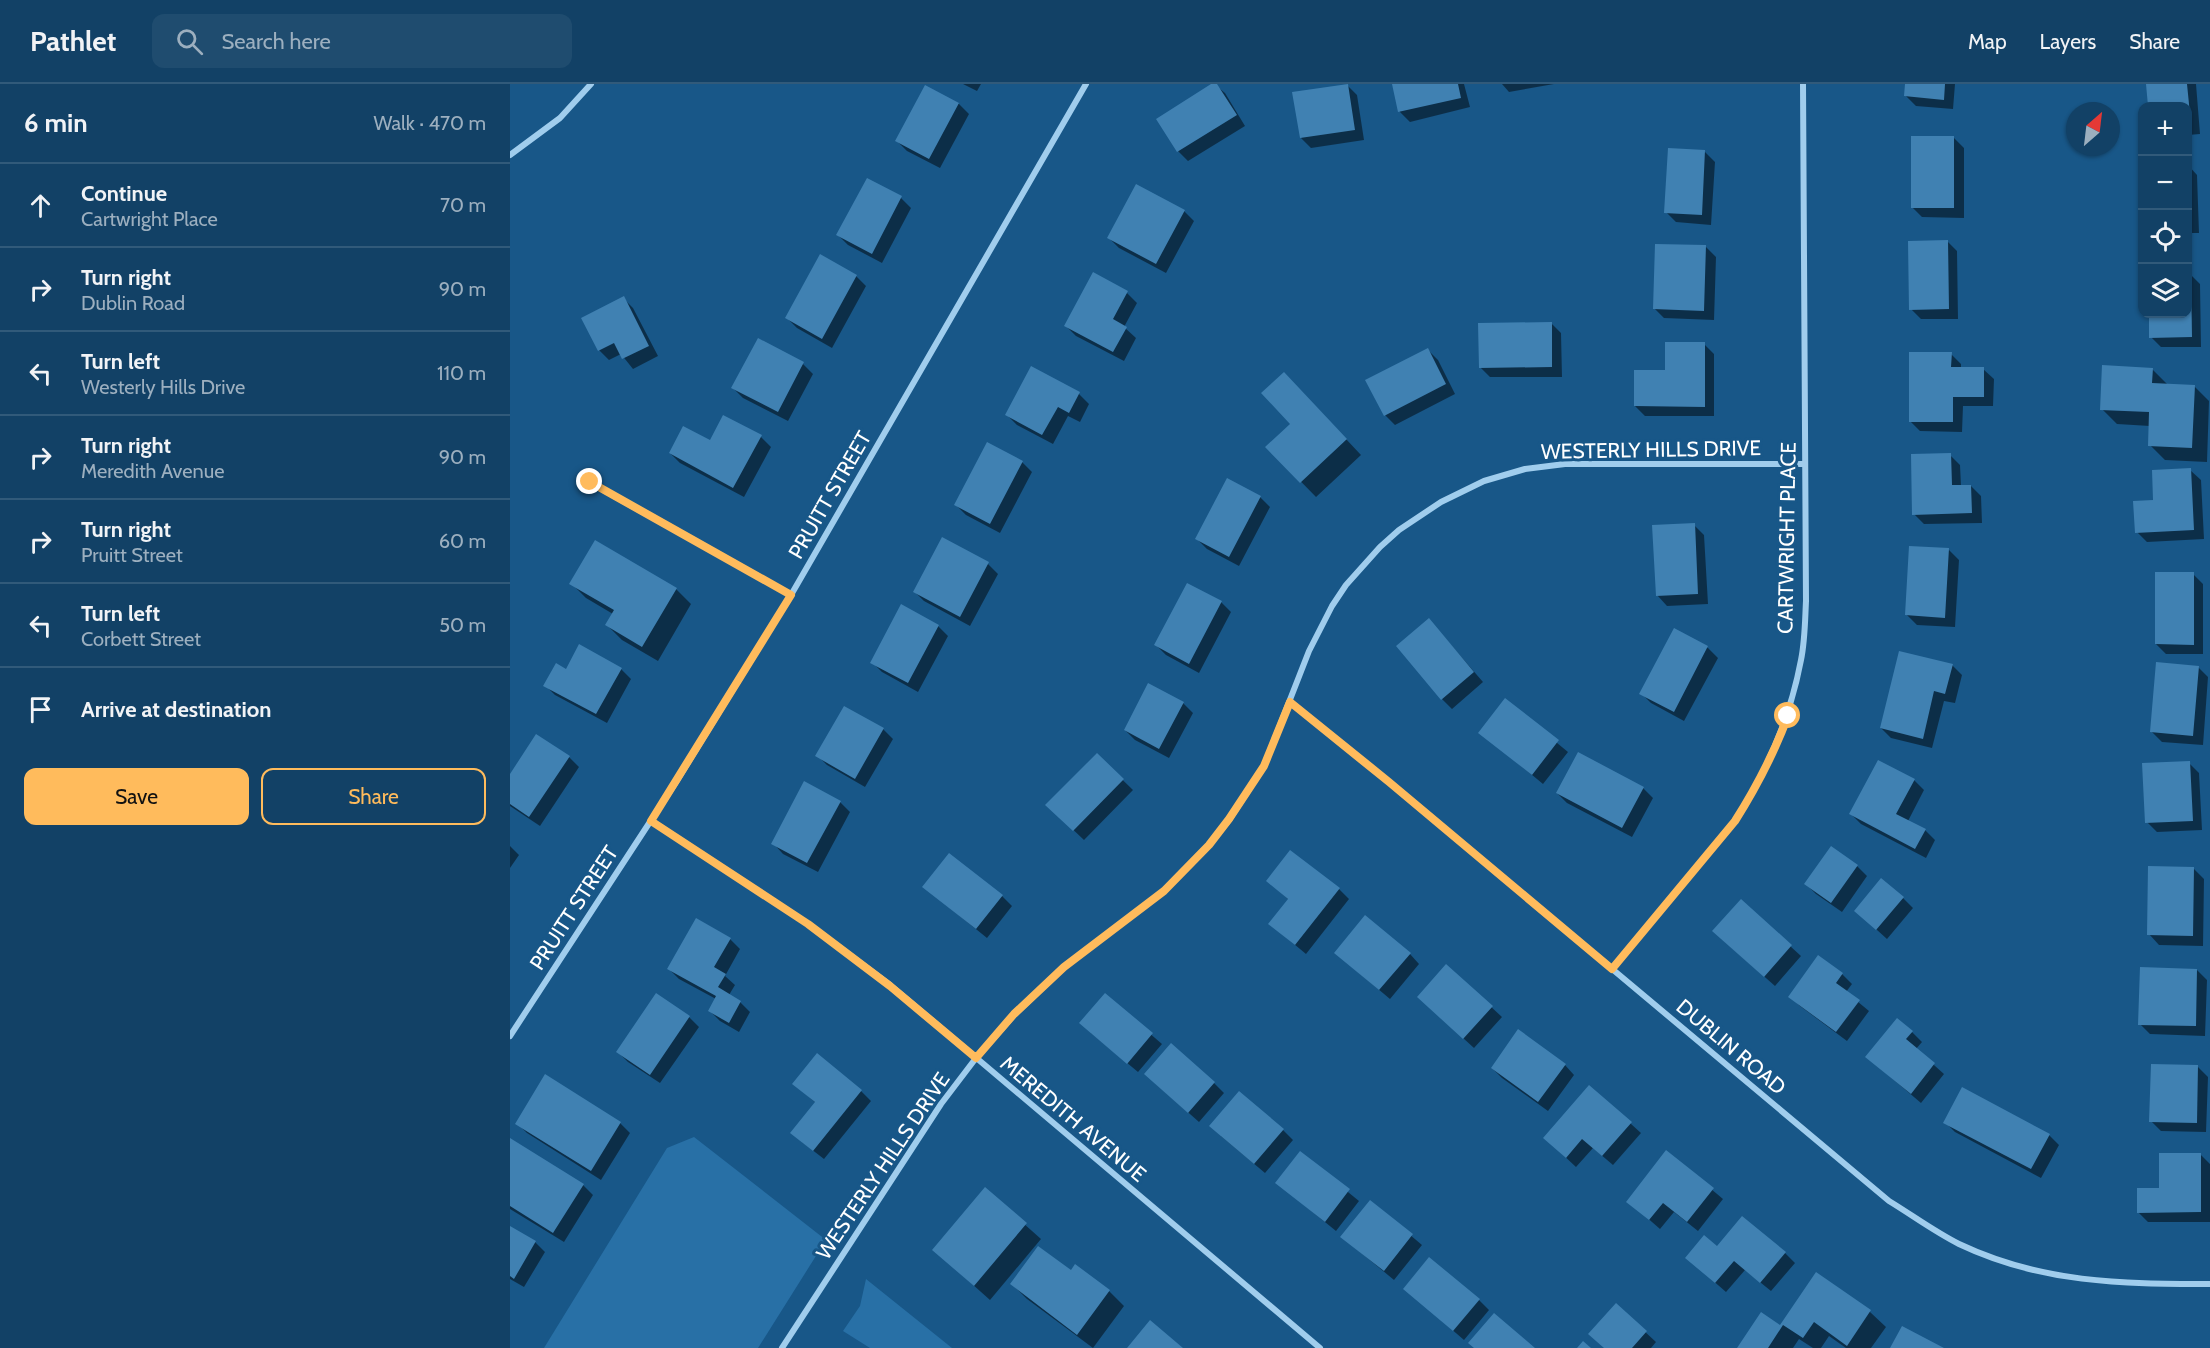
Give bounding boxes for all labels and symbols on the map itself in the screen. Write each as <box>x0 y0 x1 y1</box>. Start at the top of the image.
north arrow <box>2066 102 2120 156</box>
street label: PRUITT STREET <box>783 427 876 563</box>
street label: WESTERLY HILLS DRIVE <box>1541 435 1761 464</box>
street label: CARTWRIGHT PLACE <box>1772 442 1801 634</box>
route end <box>576 468 602 494</box>
route start <box>1774 702 1800 728</box>
street label: PRUITT STREET <box>524 841 623 974</box>
street label: DUBLIN ROAD <box>1672 994 1791 1100</box>
street label: MEREDITH AVENUE <box>995 1050 1151 1187</box>
street label: WESTERLY HILLS DRIVE <box>811 1067 955 1264</box>

